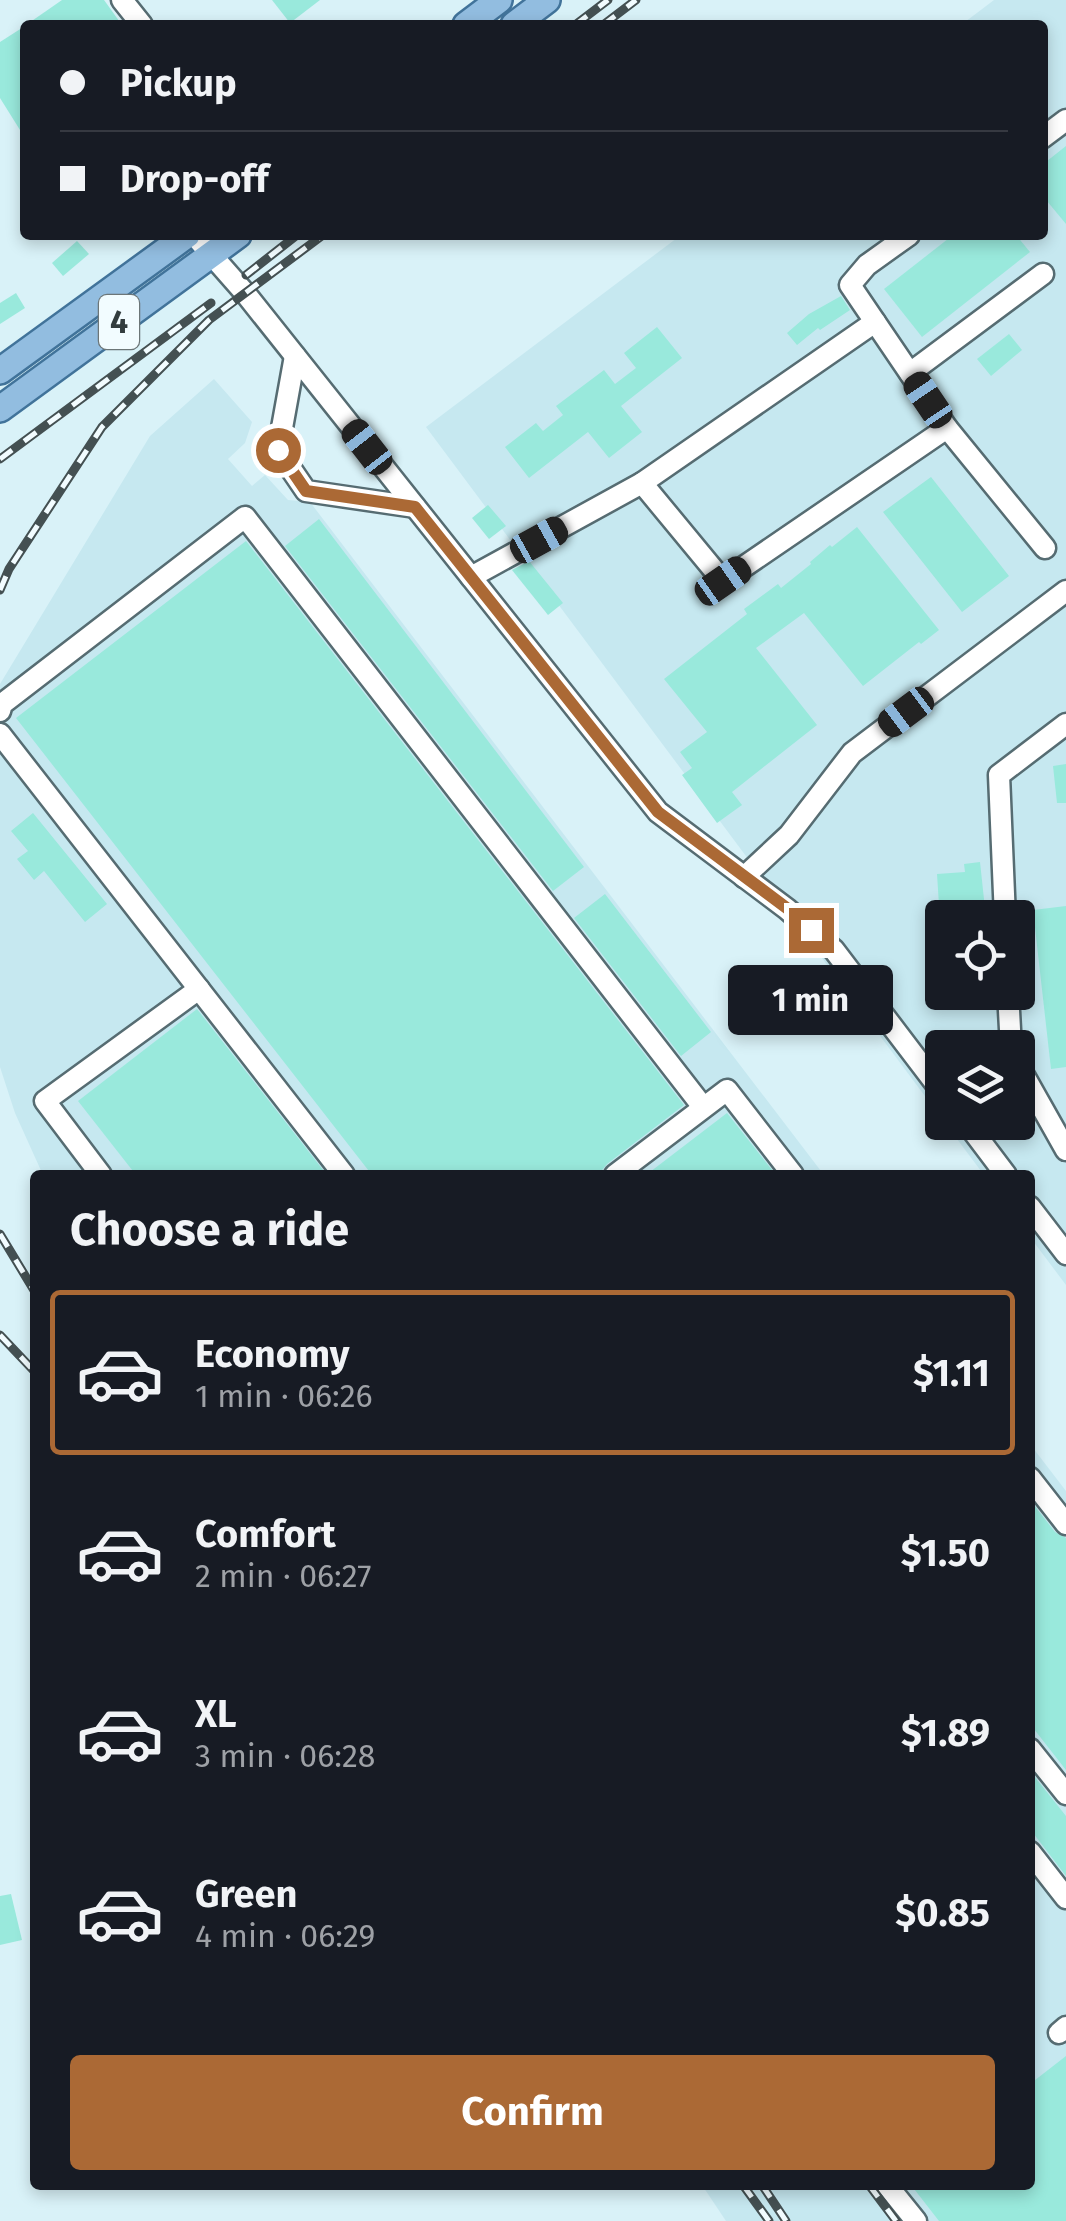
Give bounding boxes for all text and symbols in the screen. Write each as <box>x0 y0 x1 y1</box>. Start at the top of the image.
text: Pickup <box>120 60 237 106</box>
text: Drop-off <box>120 156 268 202</box>
road number: 4 <box>99 295 139 349</box>
car <box>899 367 957 433</box>
car <box>337 414 397 480</box>
route start <box>256 428 301 473</box>
car <box>505 512 573 568</box>
car <box>690 552 756 610</box>
car <box>873 682 939 742</box>
map controls <box>925 900 1035 1140</box>
button: locate <box>925 900 1035 1010</box>
route end <box>789 908 834 953</box>
callout: 1 min <box>728 965 894 1035</box>
text: 1 min <box>772 981 849 1019</box>
button: layers <box>925 1030 1035 1140</box>
text: Choose a ride <box>70 1203 349 1257</box>
icon: car <box>75 1328 165 1418</box>
text: Economy <box>195 1331 350 1377</box>
text: $1.11 <box>913 1350 990 1396</box>
text: 1 min · 06:26 <box>195 1377 373 1415</box>
icon: car <box>75 1508 165 1598</box>
text: Comfort <box>195 1511 336 1557</box>
text: $1.50 <box>901 1530 990 1576</box>
text: 2 min · 06:27 <box>195 1557 371 1595</box>
icon: car <box>75 1688 165 1778</box>
text: XL <box>195 1691 237 1737</box>
text: $1.89 <box>901 1710 990 1756</box>
text: 3 min · 06:28 <box>195 1737 375 1775</box>
icon: car <box>75 1868 165 1958</box>
text: Green <box>195 1871 298 1917</box>
text: $0.85 <box>895 1890 990 1936</box>
text: 4 min · 06:29 <box>195 1917 375 1955</box>
button: Confirm <box>70 2055 995 2170</box>

